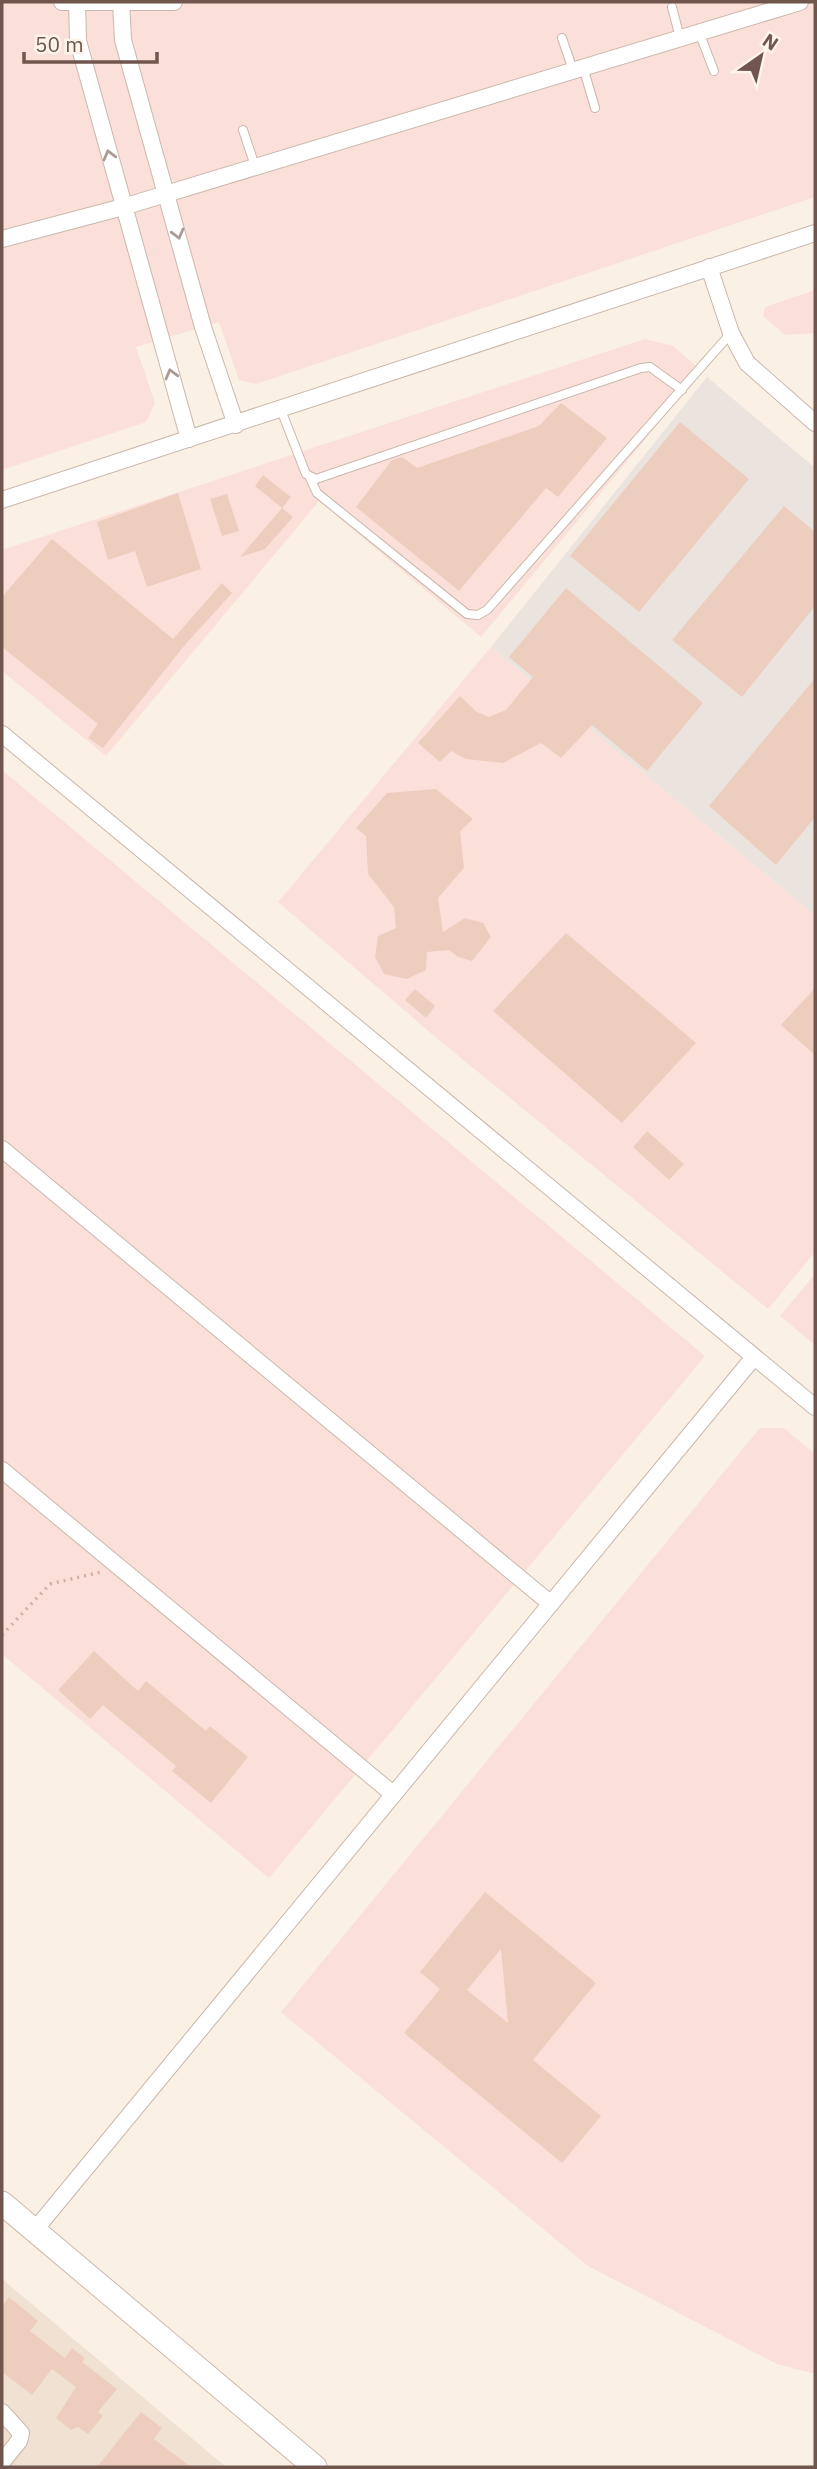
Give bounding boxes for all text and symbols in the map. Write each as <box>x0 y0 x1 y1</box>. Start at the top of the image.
scale bar <box>24 21 158 65</box>
north arrow <box>726 21 796 91</box>
text: N <box>758 28 783 56</box>
text: 50 m <box>35 30 84 58</box>
one-way arrow <box>103 149 117 161</box>
one-way arrow <box>170 228 185 240</box>
one-way arrow <box>165 368 180 380</box>

